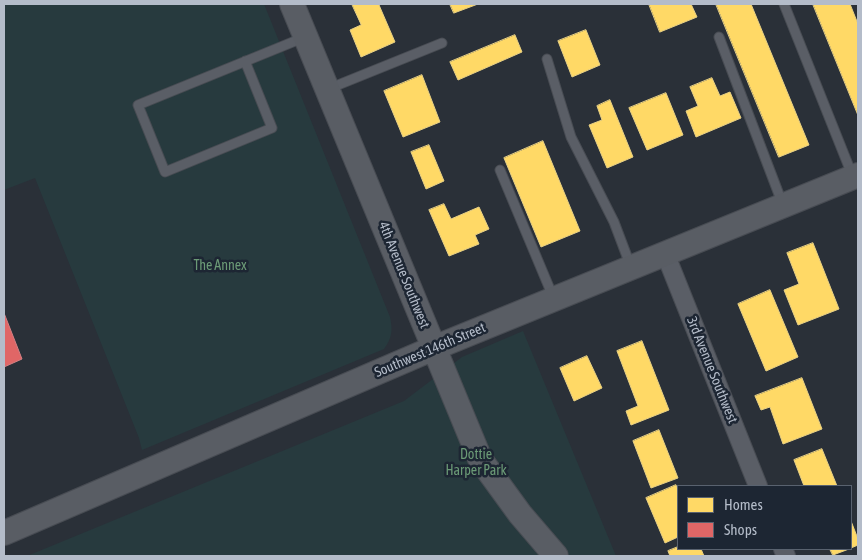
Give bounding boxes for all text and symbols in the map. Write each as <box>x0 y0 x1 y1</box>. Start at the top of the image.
street label: 4th Avenue Southwest <box>375 219 433 331</box>
park label: The Annex <box>193 258 247 274</box>
street label: 3rd Avenue Southwest <box>683 314 741 426</box>
street label: Southwest 146th Street <box>372 319 488 381</box>
park label: Dottie Harper Park <box>445 447 507 480</box>
legend <box>677 485 852 550</box>
text: Homes <box>724 496 763 513</box>
text: Shops <box>724 521 757 538</box>

